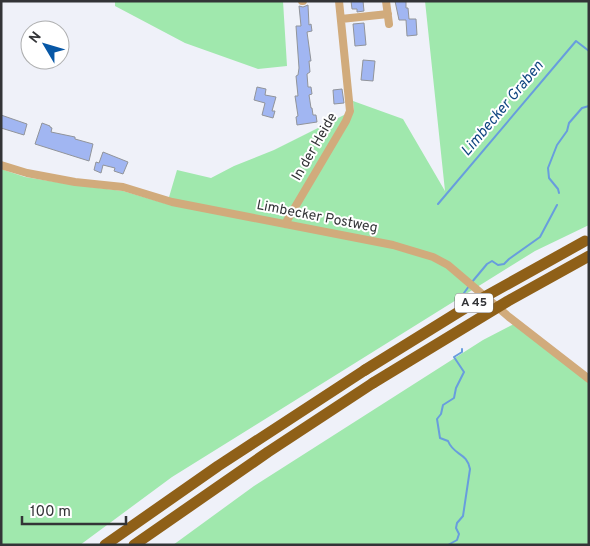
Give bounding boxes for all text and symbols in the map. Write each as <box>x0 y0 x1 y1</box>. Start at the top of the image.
north arrow <box>20 20 70 70</box>
text: N <box>26 29 46 47</box>
water label: Limbecker Graben <box>458 57 548 161</box>
street label: In der Heide <box>289 110 341 184</box>
street label: Limbecker Postweg <box>255 197 379 237</box>
road number: A 45 <box>455 294 493 312</box>
scale bar <box>22 494 126 526</box>
text: 100 m <box>30 503 71 522</box>

